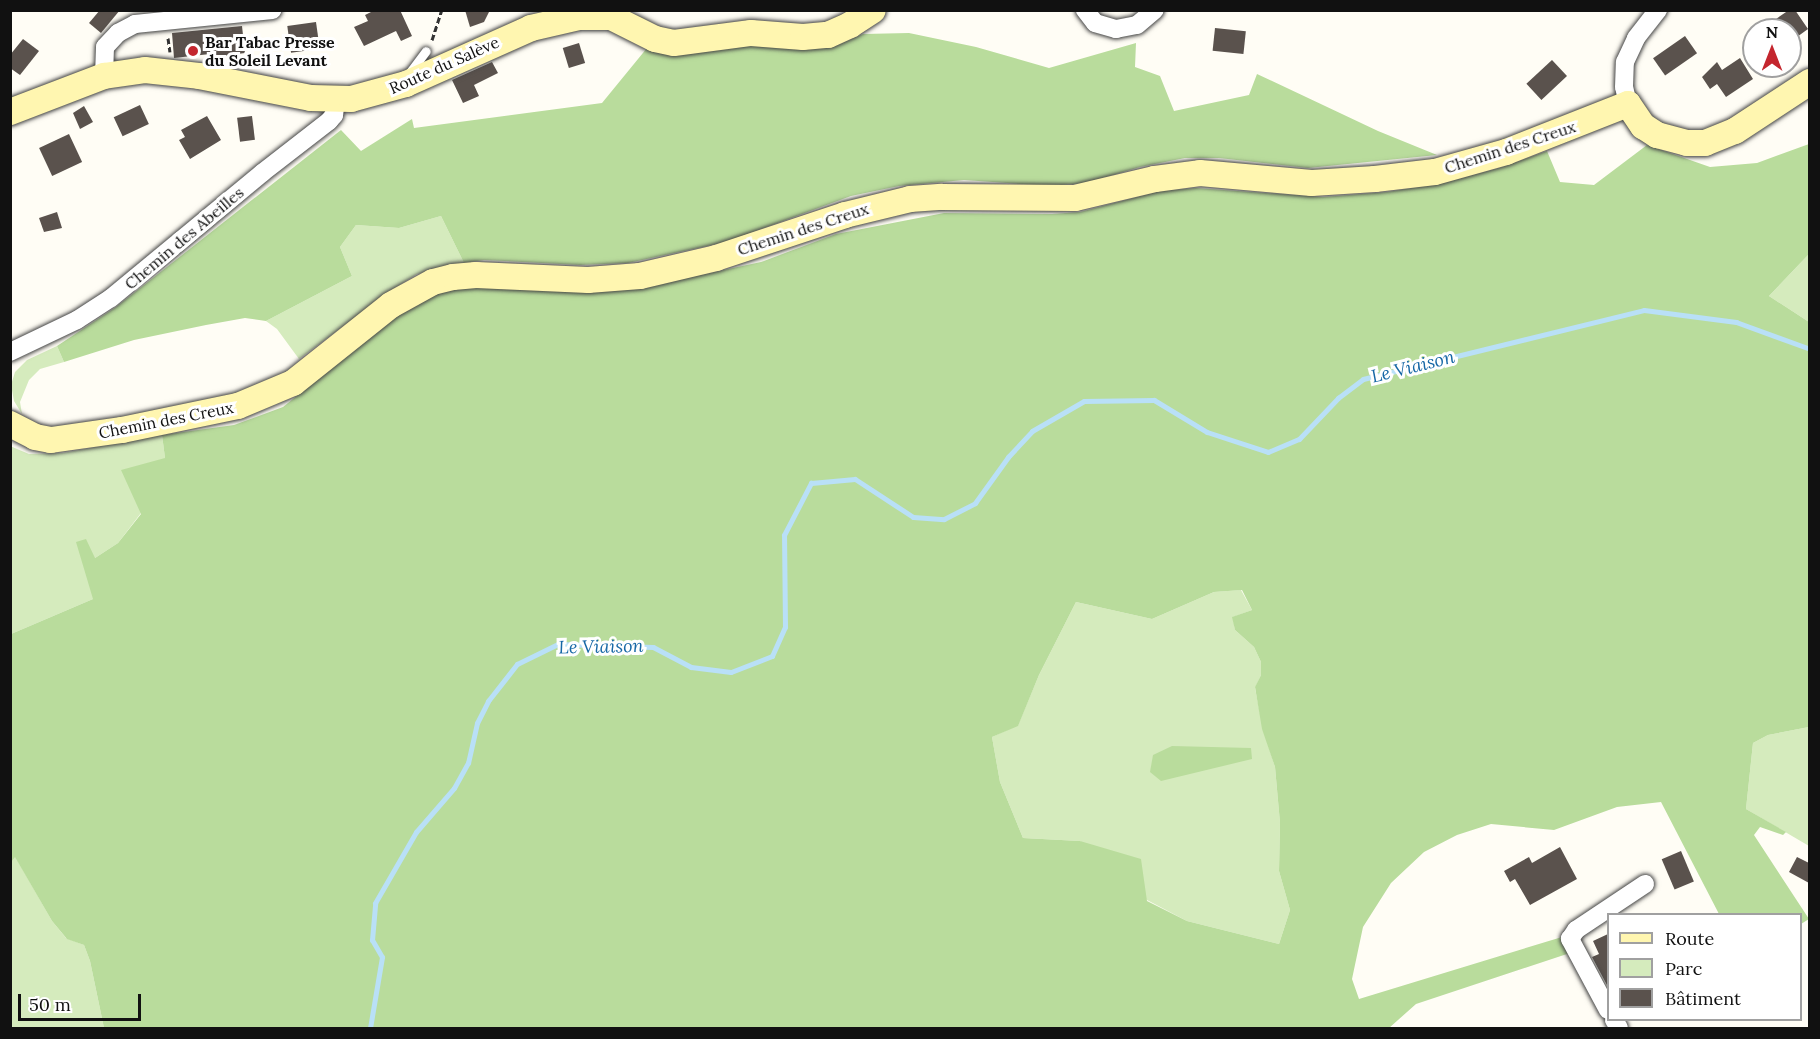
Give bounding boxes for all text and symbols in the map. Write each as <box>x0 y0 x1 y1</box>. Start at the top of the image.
north arrow <box>1742 18 1802 78</box>
text: N <box>1766 22 1778 42</box>
place label: Bar Tabac Presse du Soleil Levant <box>205 32 335 70</box>
street label: Route du Salève <box>386 32 502 98</box>
marker: Bar Tabac Presse du Soleil Levant <box>186 44 200 58</box>
street label: Chemin des Creux <box>1442 117 1578 177</box>
street label: Chemin des Abeilles <box>121 183 247 293</box>
street label: Chemin des Creux <box>735 199 871 259</box>
water label: Le Viaison <box>1369 346 1457 388</box>
street label: Chemin des Creux <box>97 398 235 442</box>
water label: Le Viaison <box>558 635 644 659</box>
legend <box>1607 913 1802 1021</box>
text: Route <box>1665 927 1714 950</box>
text: Parc <box>1665 957 1702 980</box>
scale bar <box>21 982 144 1020</box>
text: Bâtiment <box>1665 987 1741 1010</box>
text: 50 m <box>29 993 71 1016</box>

